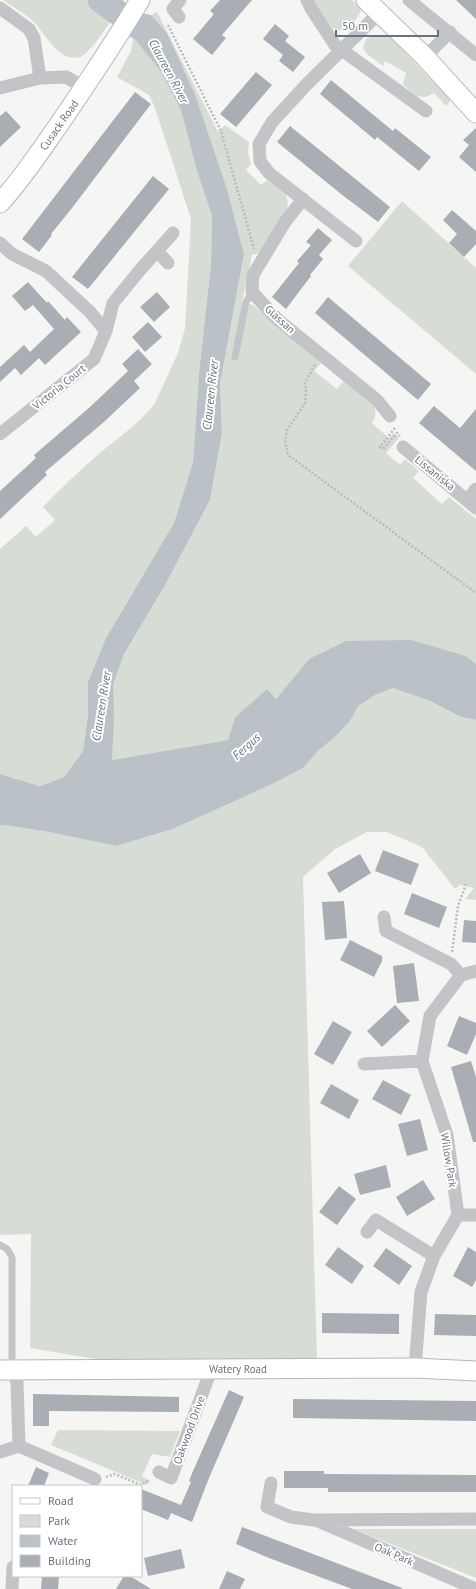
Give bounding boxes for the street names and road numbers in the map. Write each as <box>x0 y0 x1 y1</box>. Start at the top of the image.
street label: Cusack Road <box>37 97 81 153</box>
street label: Glassan <box>262 302 298 336</box>
street label: Victoria Court <box>29 361 89 413</box>
street label: Lissaniska <box>412 453 458 493</box>
street label: Willow Park <box>438 1132 460 1189</box>
street label: Watery Road <box>209 1362 267 1376</box>
street label: Oakwood Drive <box>170 1394 208 1466</box>
street label: Oak Park <box>372 1540 416 1569</box>

